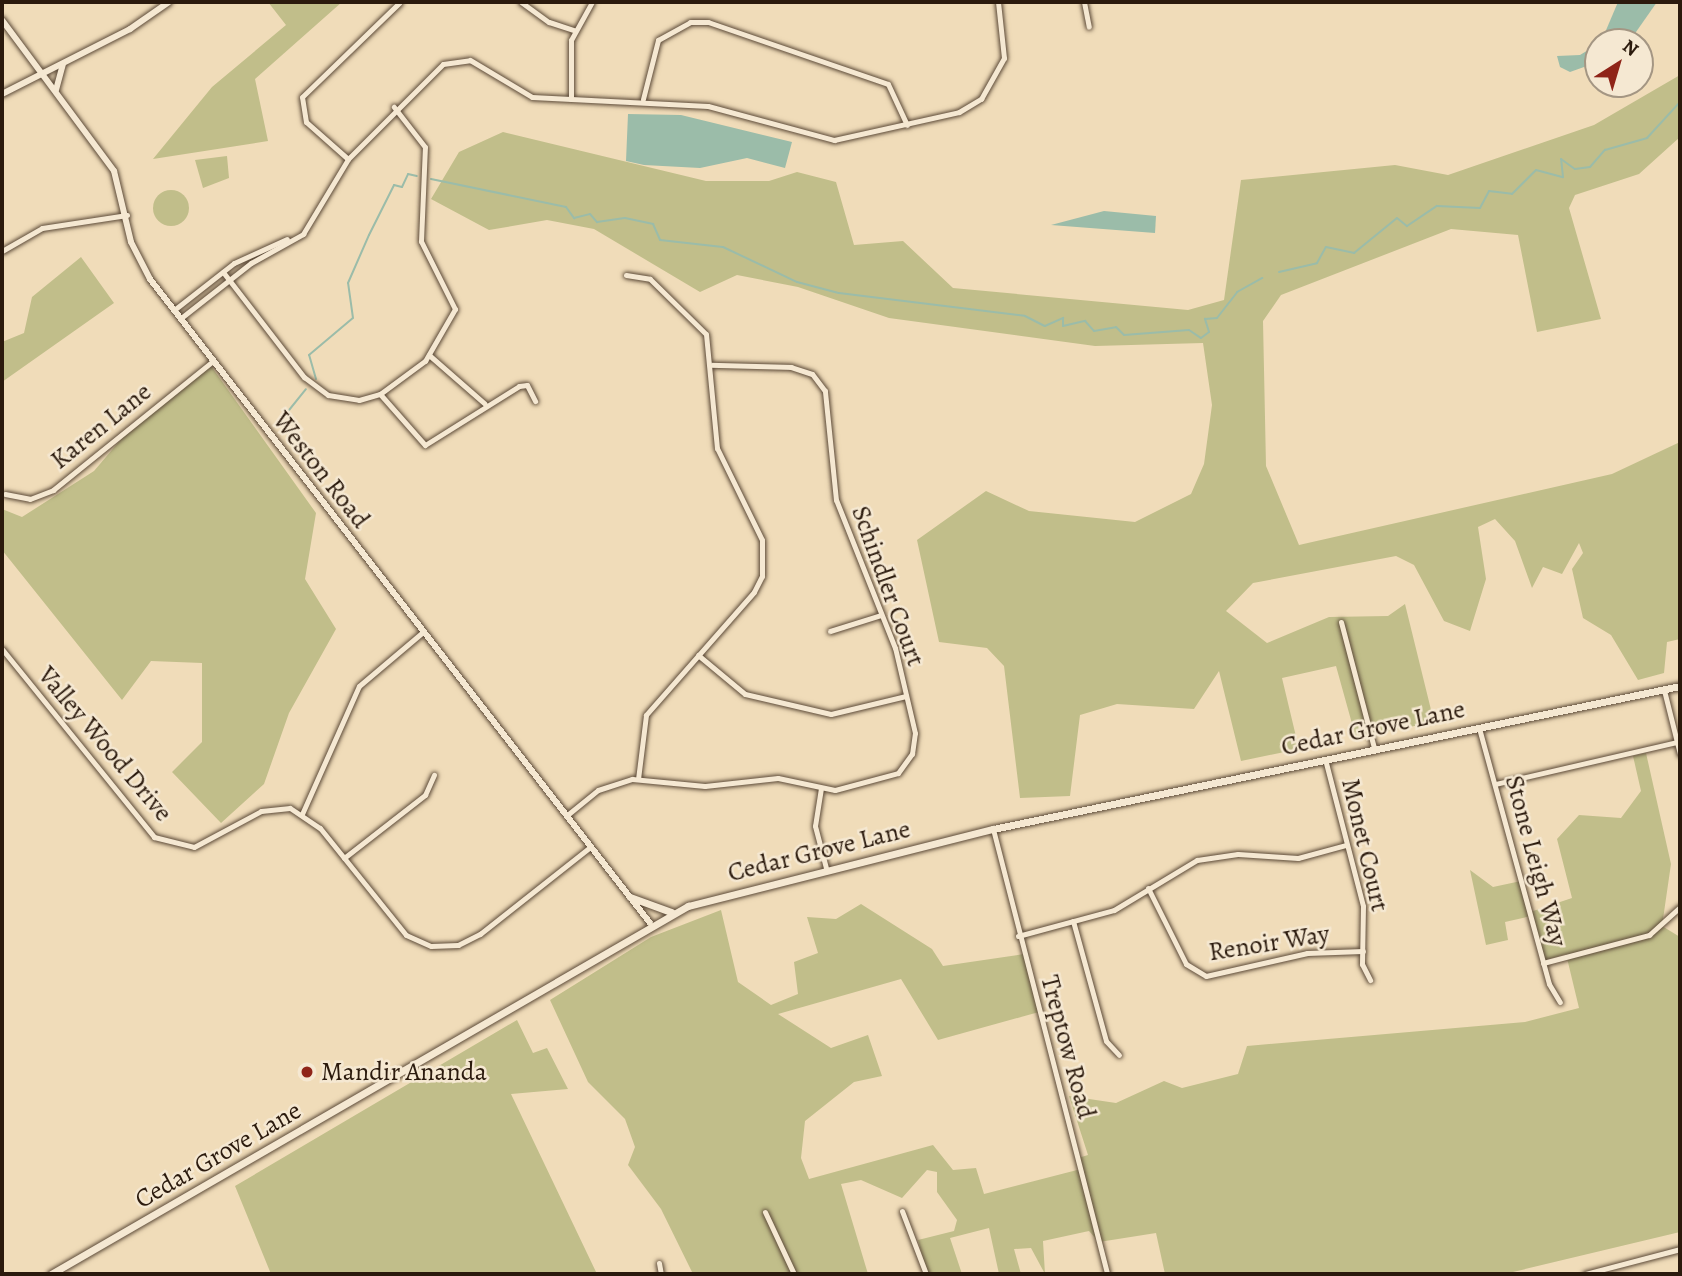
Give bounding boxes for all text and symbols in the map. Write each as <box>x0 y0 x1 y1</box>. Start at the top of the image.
north arrow <box>1584 28 1654 98</box>
text: N <box>1617 33 1644 62</box>
street label: Karen Lane <box>45 376 157 476</box>
street label: Weston Road <box>266 405 376 535</box>
street label: Schindler Court <box>845 502 931 670</box>
street label: Valley Wood Drive <box>31 660 179 828</box>
street label: Cedar Grove Lane <box>1278 693 1468 763</box>
street label: Stone Leigh Way <box>1498 772 1574 950</box>
street label: Monet Court <box>1335 776 1395 914</box>
street label: Cedar Grove Lane <box>725 813 913 889</box>
street label: Renoir Way <box>1206 918 1332 968</box>
street label: Treptow Road <box>1034 972 1102 1122</box>
place label: Mandir Ananda <box>321 1056 487 1088</box>
marker: Mandir Ananda <box>299 1064 315 1080</box>
street label: Cedar Grove Lane <box>129 1095 307 1215</box>

